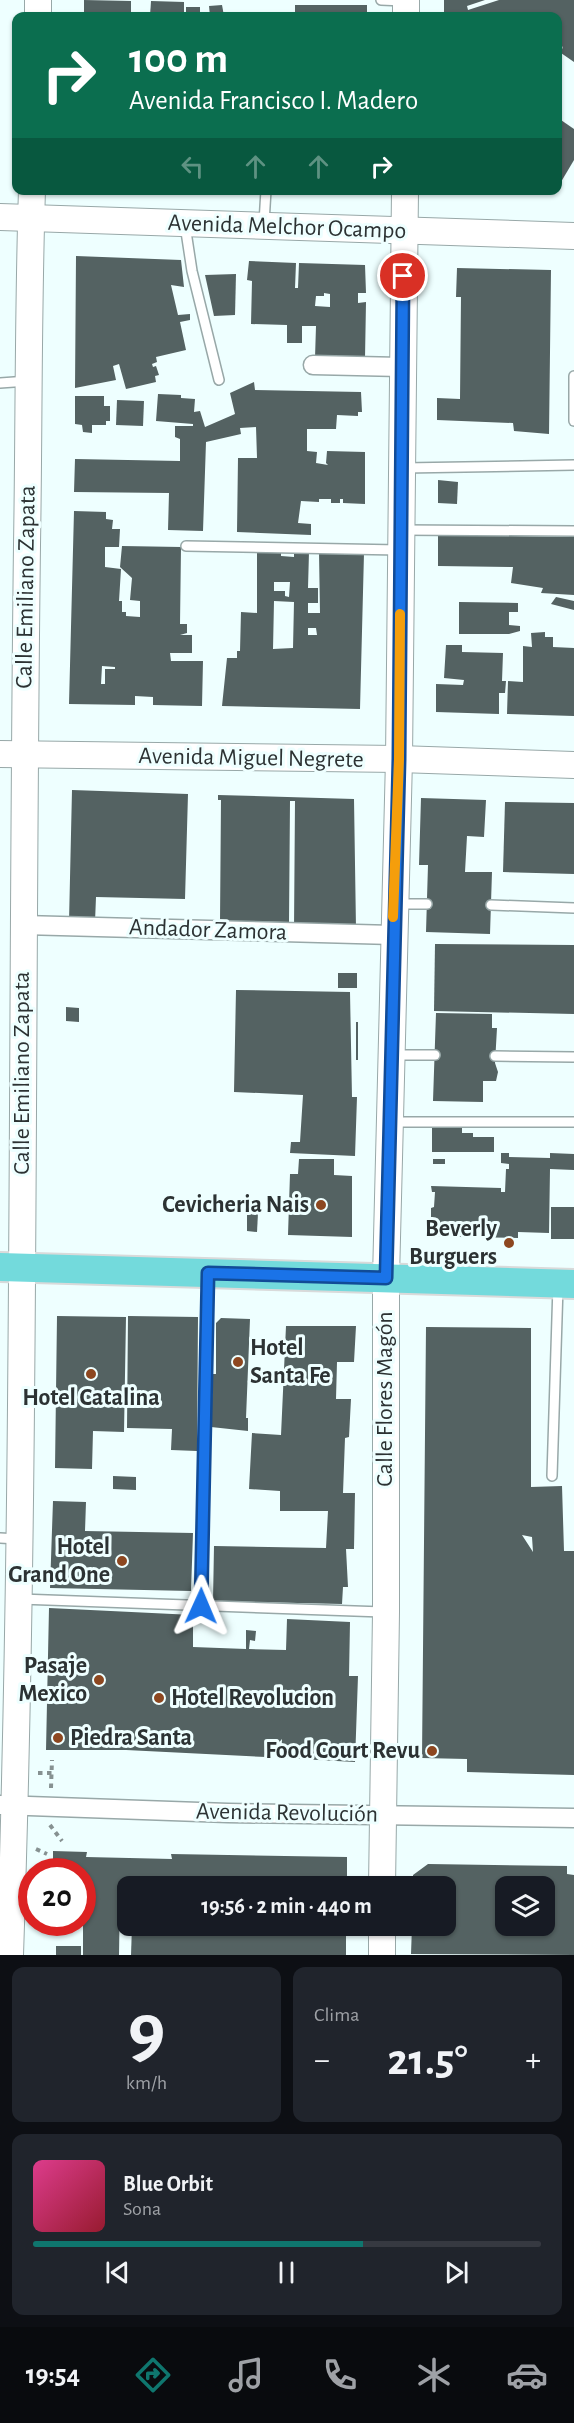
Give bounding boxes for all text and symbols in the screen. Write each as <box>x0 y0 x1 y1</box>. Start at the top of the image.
icon: right <box>30 36 108 114</box>
text: 100 m <box>129 38 228 80</box>
text: Avenida Francisco I. Madero <box>129 87 418 114</box>
icon: left <box>176 150 209 183</box>
icon: ahead <box>239 150 272 183</box>
icon: ahead <box>302 150 335 183</box>
icon: right <box>365 150 398 183</box>
street label: Avenida Melchor Ocampo <box>167 211 407 243</box>
pin <box>377 250 428 301</box>
icon: arrive <box>386 259 419 292</box>
street label: Calle Emiliano Zapata <box>12 485 40 689</box>
street label: Avenida Miguel Negrete <box>138 744 364 772</box>
street label: Andador Zamora <box>129 915 287 945</box>
street label: Calle Emiliano Zapata <box>10 971 34 1175</box>
place label: Cevicheria Nais <box>162 1193 309 1217</box>
marker: Cevicheria Nais <box>314 1198 328 1212</box>
place label: Beverly Burguers <box>409 1217 497 1269</box>
marker: Beverly Burguers <box>502 1236 516 1250</box>
street label: Calle Flores Magón <box>373 1311 397 1487</box>
place label: Hotel Santa Fe <box>250 1336 331 1388</box>
marker: Hotel Santa Fe <box>231 1355 245 1369</box>
marker: Hotel Catalina <box>84 1367 98 1381</box>
place label: Hotel Catalina <box>22 1386 160 1410</box>
place label: Hotel Grand One <box>8 1535 110 1587</box>
marker: Hotel Grand One <box>115 1554 129 1568</box>
position arrow <box>169 1574 233 1638</box>
place label: Pasaje Mexico <box>19 1654 87 1706</box>
marker: Pasaje Mexico <box>92 1673 106 1687</box>
place label: Hotel Revolucion <box>171 1686 334 1710</box>
marker: Hotel Revolucion <box>152 1691 166 1705</box>
place label: Piedra Santa <box>70 1726 192 1750</box>
marker: Piedra Santa <box>51 1731 65 1745</box>
place label: Food Court Revu <box>265 1739 420 1763</box>
marker: Food Court Revu <box>425 1744 439 1758</box>
street label: Avenida Revolución <box>196 1799 378 1827</box>
speed limit sign: 20 <box>18 1858 96 1936</box>
map controls <box>495 1876 555 1936</box>
button: layers <box>495 1876 555 1936</box>
text: 19:56 · 2 min · 440 m <box>201 1895 372 1917</box>
text: 9 <box>128 1993 165 2071</box>
text: Clima <box>314 2005 359 2025</box>
text: 21.5° <box>387 2038 468 2083</box>
text: − <box>314 2044 330 2077</box>
text: + <box>525 2044 541 2077</box>
text: km/h <box>126 2073 167 2093</box>
text: Blue Orbit <box>123 2173 213 2195</box>
text: Sona <box>123 2199 161 2219</box>
icon: previous <box>101 2256 134 2289</box>
icon: pause <box>270 2256 303 2289</box>
icon: next <box>440 2256 473 2289</box>
icon: directions <box>132 2354 174 2396</box>
icon: music <box>225 2354 267 2396</box>
icon: phone <box>319 2354 361 2396</box>
icon: climate <box>413 2354 455 2396</box>
icon: car <box>506 2354 548 2396</box>
text: 19:54 <box>26 2361 80 2388</box>

